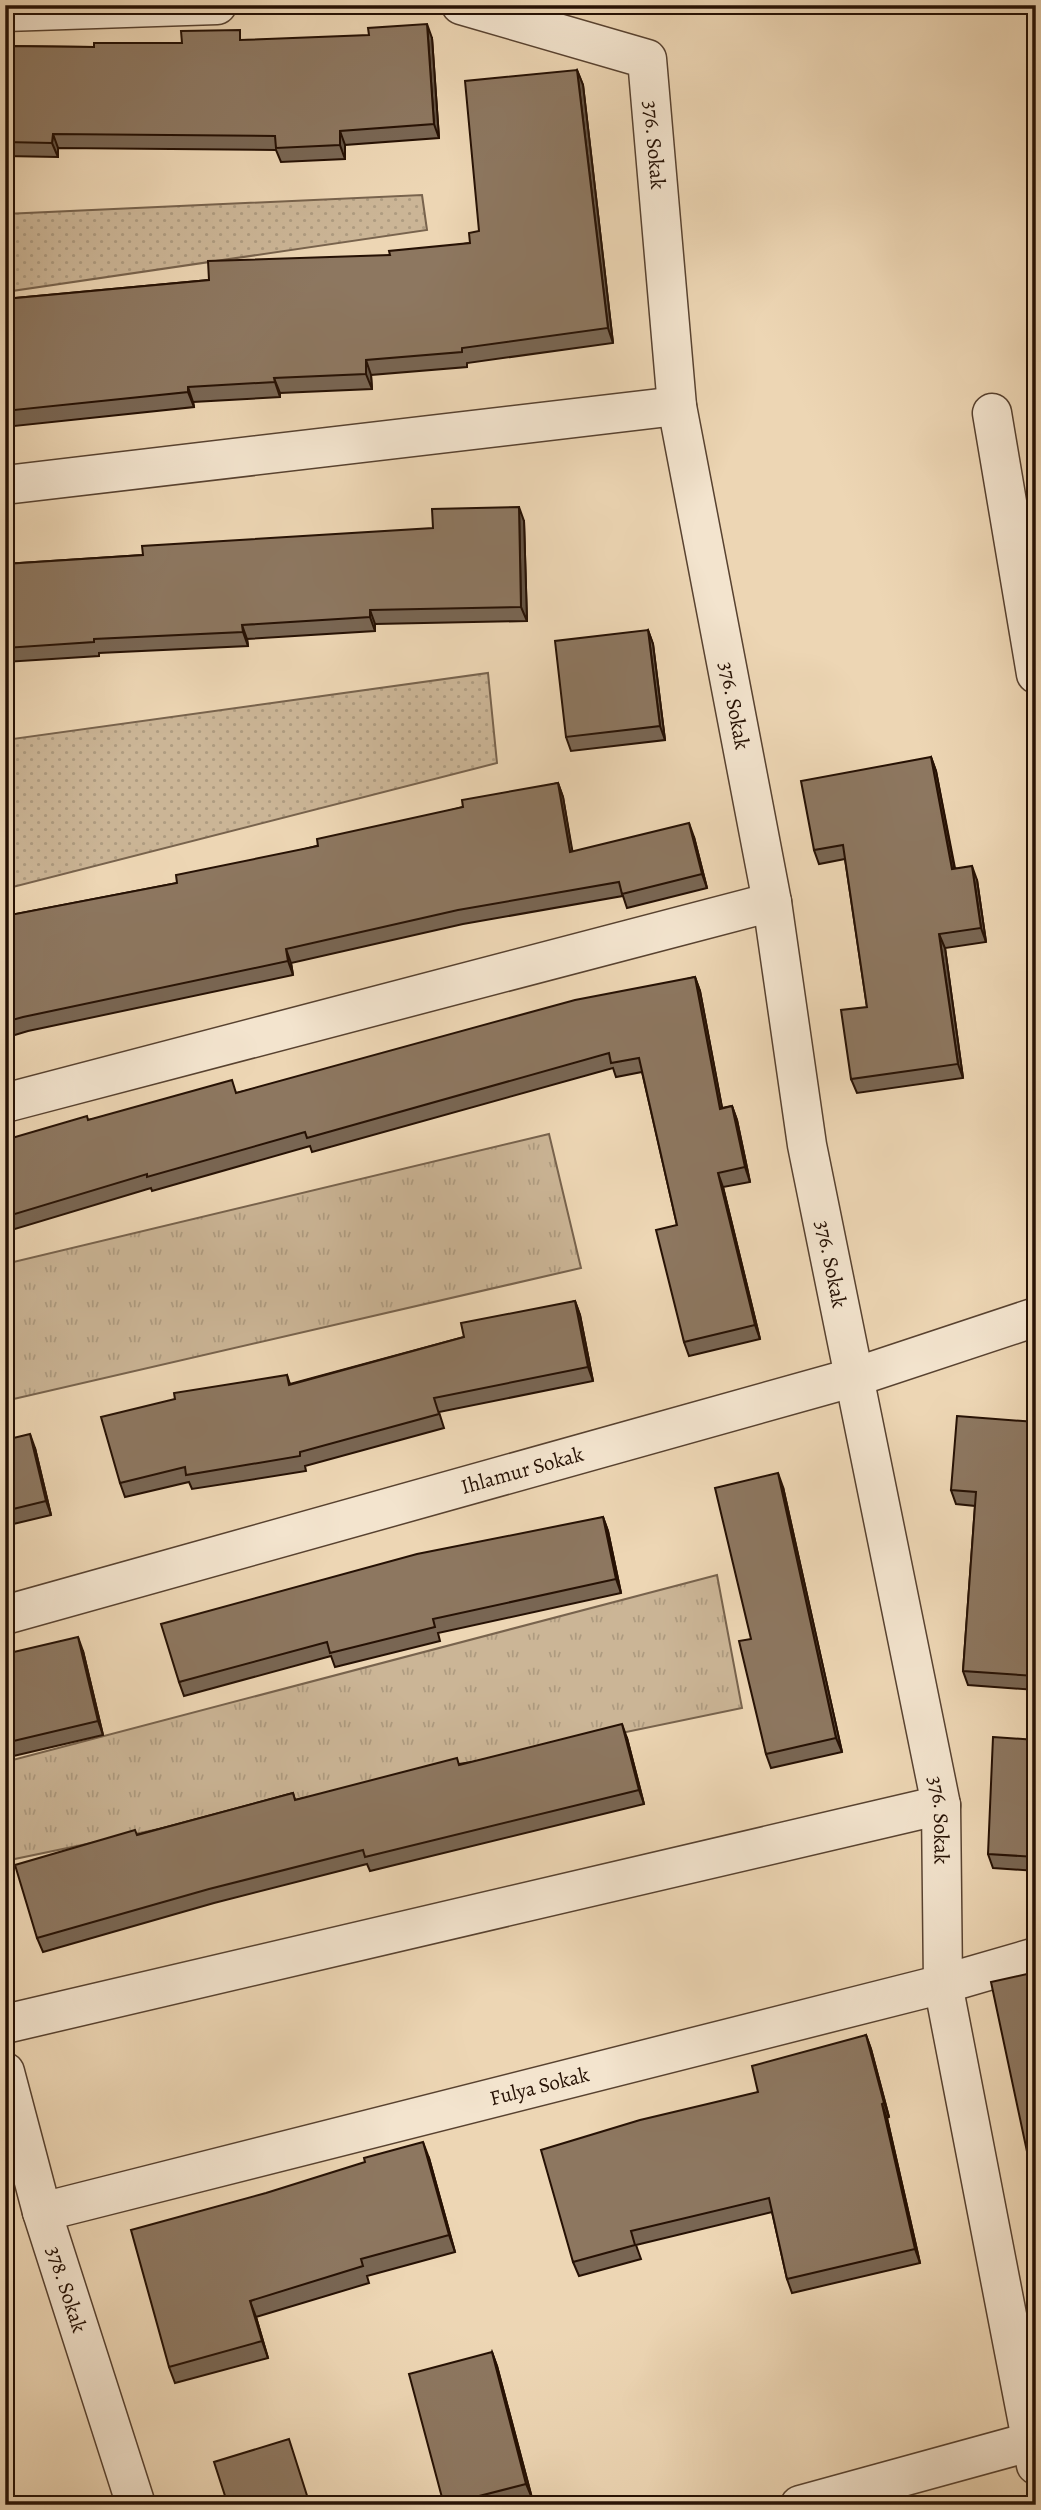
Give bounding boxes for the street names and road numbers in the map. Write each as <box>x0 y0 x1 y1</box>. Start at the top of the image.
street label: 376. Sokak <box>637 100 672 191</box>
street label: 376. Sokak <box>712 659 757 752</box>
street label: 376. Sokak <box>809 1218 854 1311</box>
street label: Ihlamur Sokak <box>458 1440 587 1501</box>
street label: 376. Sokak <box>921 1773 956 1865</box>
street label: Fulya Sokak <box>487 2060 593 2112</box>
street label: 378. Sokak <box>40 2242 94 2337</box>

